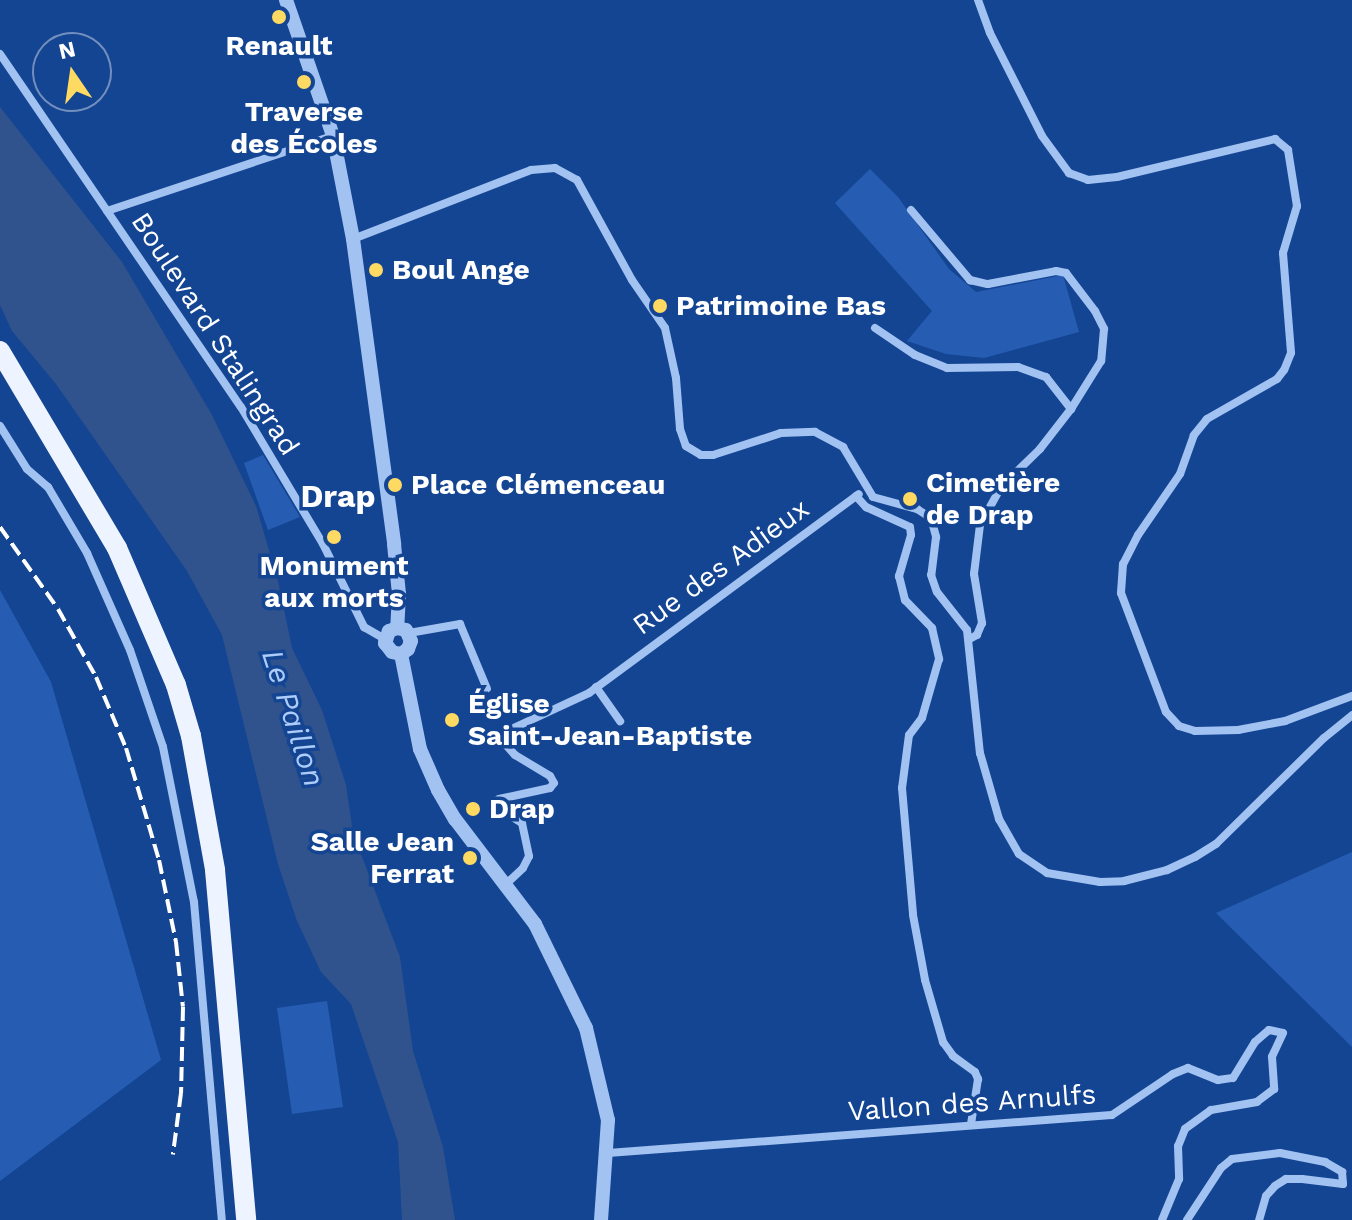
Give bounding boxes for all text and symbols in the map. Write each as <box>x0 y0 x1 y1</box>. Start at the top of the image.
marker: Renault <box>270 8 288 26</box>
place label: Renault <box>225 29 333 63</box>
north arrow <box>32 32 112 112</box>
text: N <box>56 36 78 64</box>
marker: Traverse des Écoles <box>295 73 313 91</box>
place label: Traverse des Écoles <box>230 95 378 161</box>
street label: Boulevard Stalingrad <box>124 206 306 462</box>
place label: Boul Ange <box>392 253 531 287</box>
marker: Boul Ange <box>367 261 385 279</box>
place label: Patrimoine Bas <box>676 289 886 323</box>
marker: Patrimoine Bas <box>651 297 669 315</box>
place label: Cimetière de Drap <box>926 466 1060 532</box>
place label: Place Clémenceau <box>411 468 665 502</box>
marker: Place Clémenceau <box>386 476 404 494</box>
district label: Drap <box>300 477 376 515</box>
marker: Cimetière de Drap <box>901 490 919 508</box>
street label: Rue des Adieux <box>626 491 816 643</box>
marker: Monument aux morts <box>325 528 343 546</box>
place label: Monument aux morts <box>260 549 408 615</box>
water label: Le Paillon <box>254 645 332 791</box>
place label: Église Saint-Jean-Baptiste <box>468 687 752 753</box>
marker: Église Saint-Jean-Baptiste <box>443 711 461 729</box>
place label: Drap <box>489 792 555 826</box>
marker: Drap <box>464 800 482 818</box>
place label: Salle Jean Ferrat <box>310 825 454 891</box>
marker: Salle Jean Ferrat <box>461 849 479 867</box>
street label: Vallon des Arnulfs <box>846 1078 1098 1128</box>

